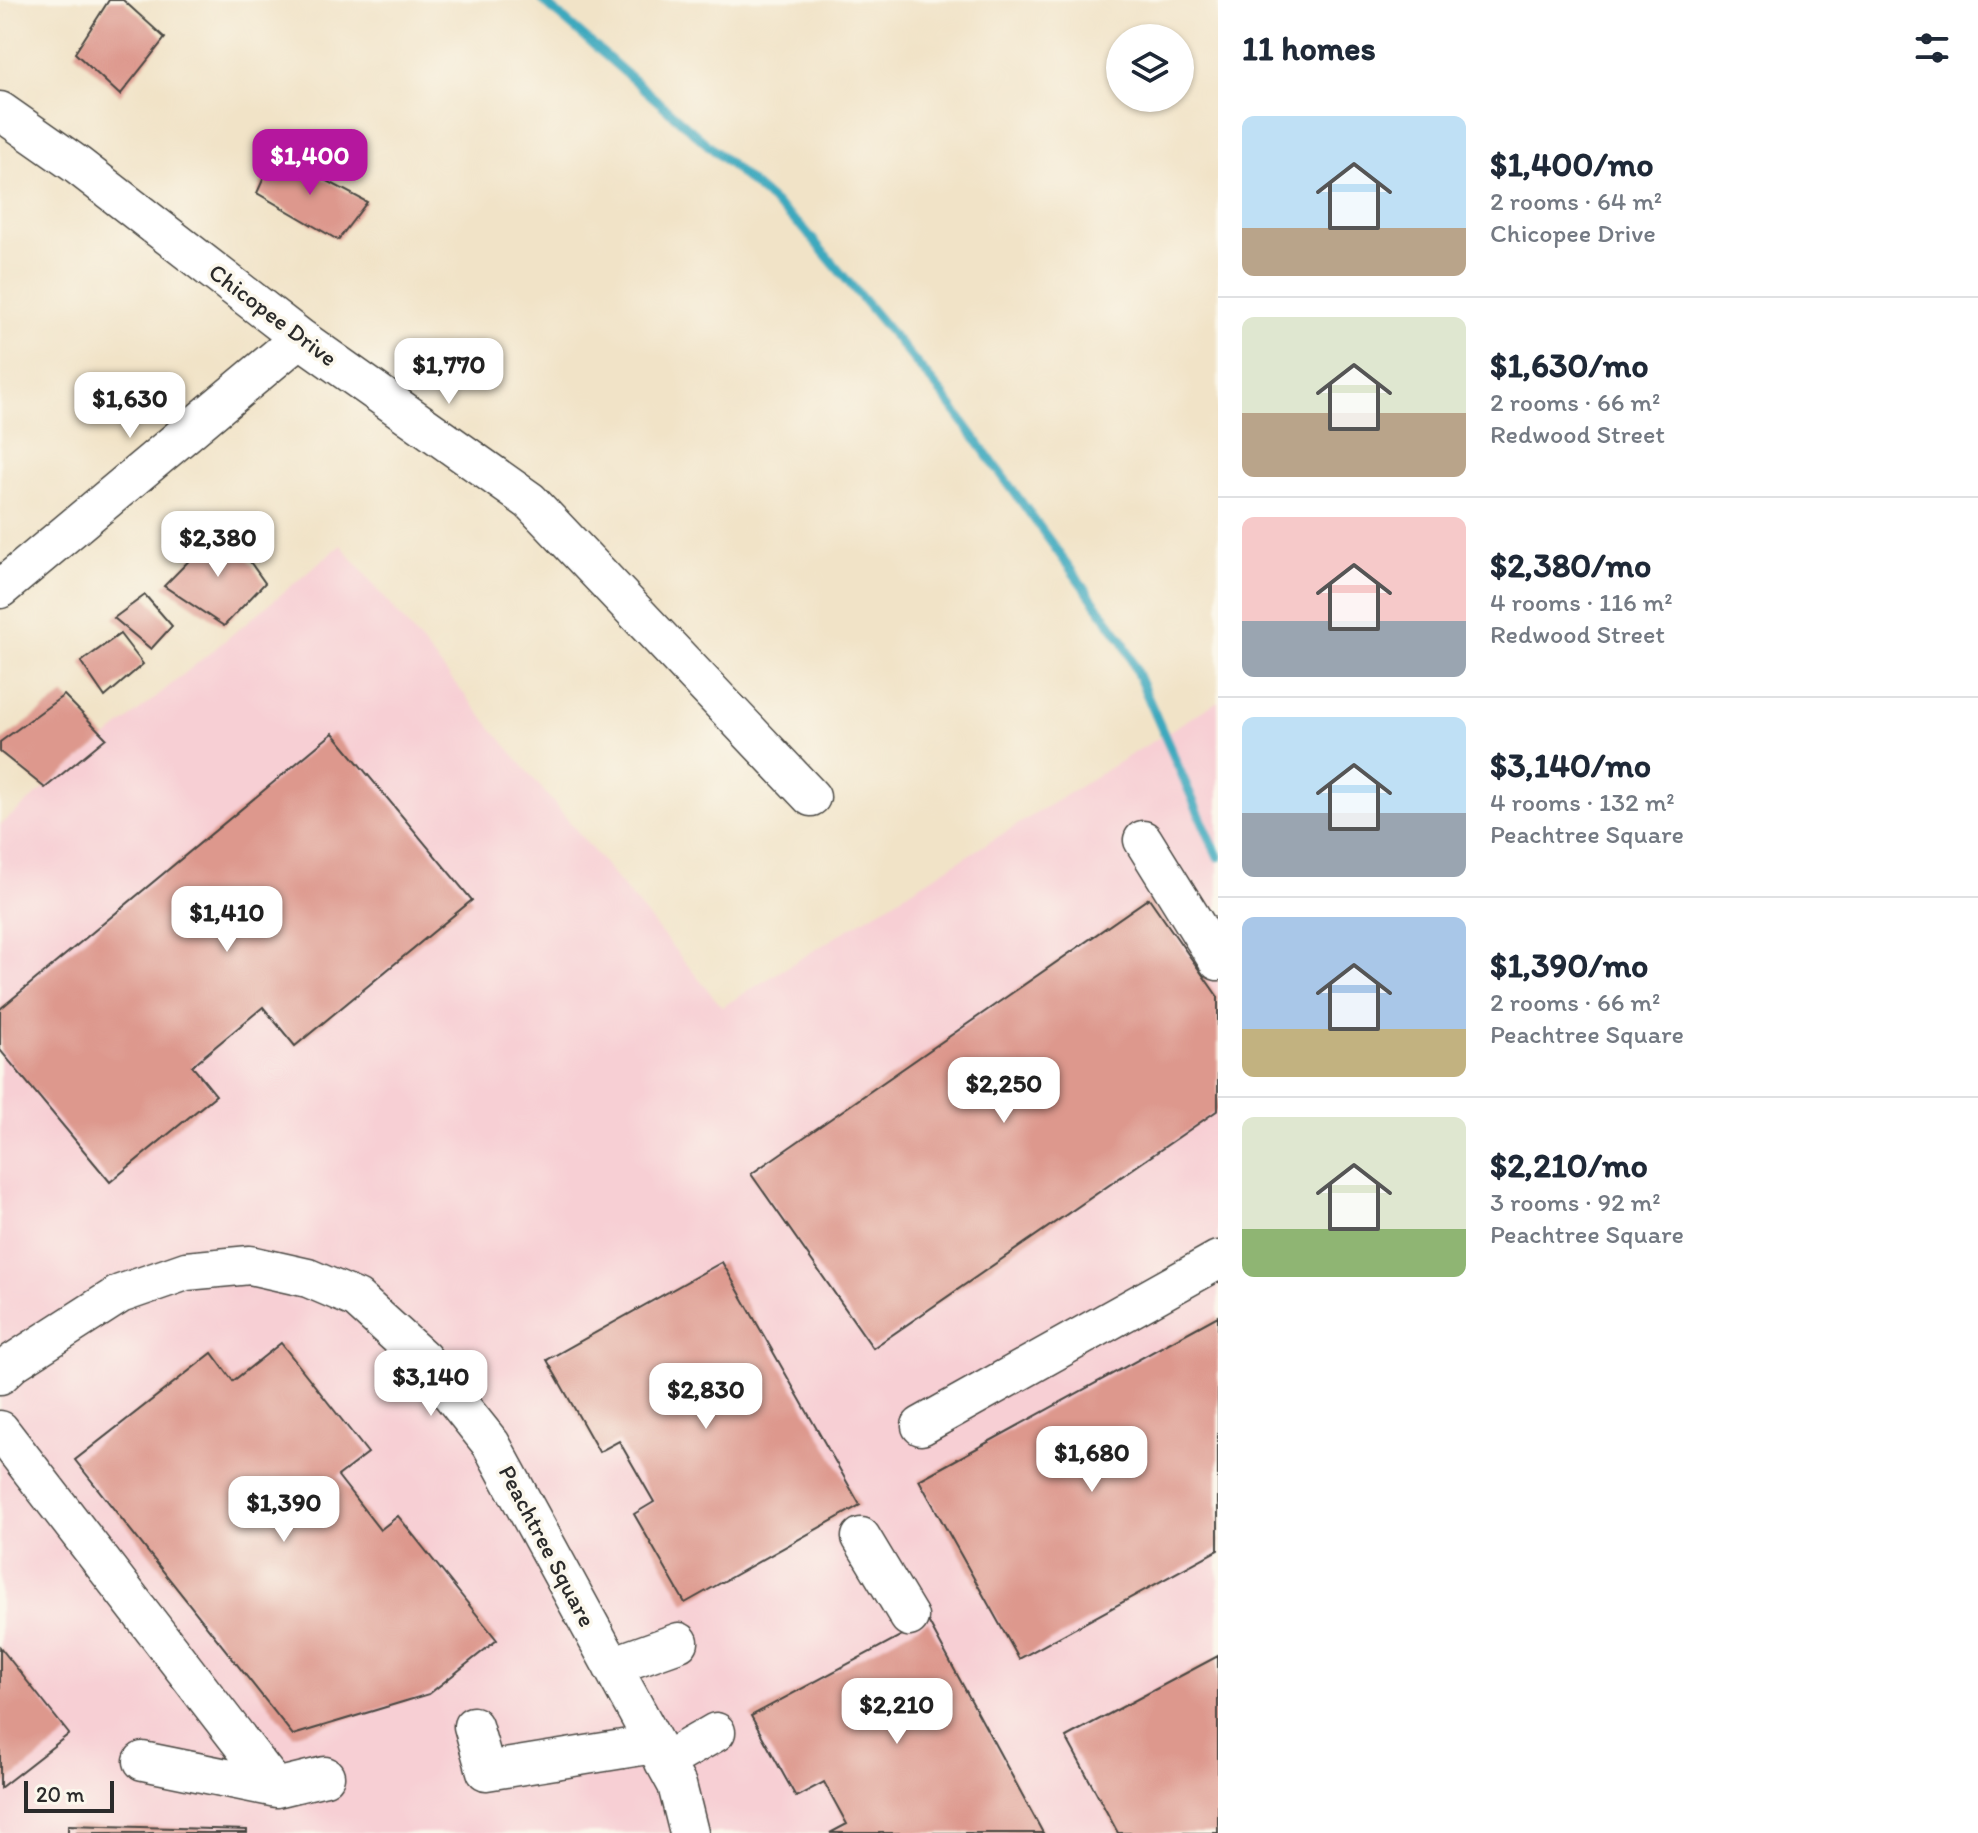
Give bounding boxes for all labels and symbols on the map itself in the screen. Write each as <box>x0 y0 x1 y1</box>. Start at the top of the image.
pin: $1,400 <box>245 129 375 197</box>
street label: Chicopee Drive <box>203 257 343 372</box>
pin: $1,770 <box>384 338 514 406</box>
pin: $1,630 <box>65 372 195 440</box>
pin: $2,380 <box>153 511 283 579</box>
pin: $1,410 <box>162 886 292 954</box>
pin: $2,250 <box>939 1057 1069 1125</box>
pin: $3,140 <box>366 1350 496 1418</box>
pin: $2,830 <box>641 1363 771 1431</box>
pin: $1,680 <box>1027 1426 1157 1494</box>
street label: Peachtree Square <box>493 1460 602 1632</box>
pin: $1,390 <box>219 1476 349 1544</box>
pin: $2,210 <box>832 1678 962 1746</box>
scale bar <box>24 1777 114 1813</box>

